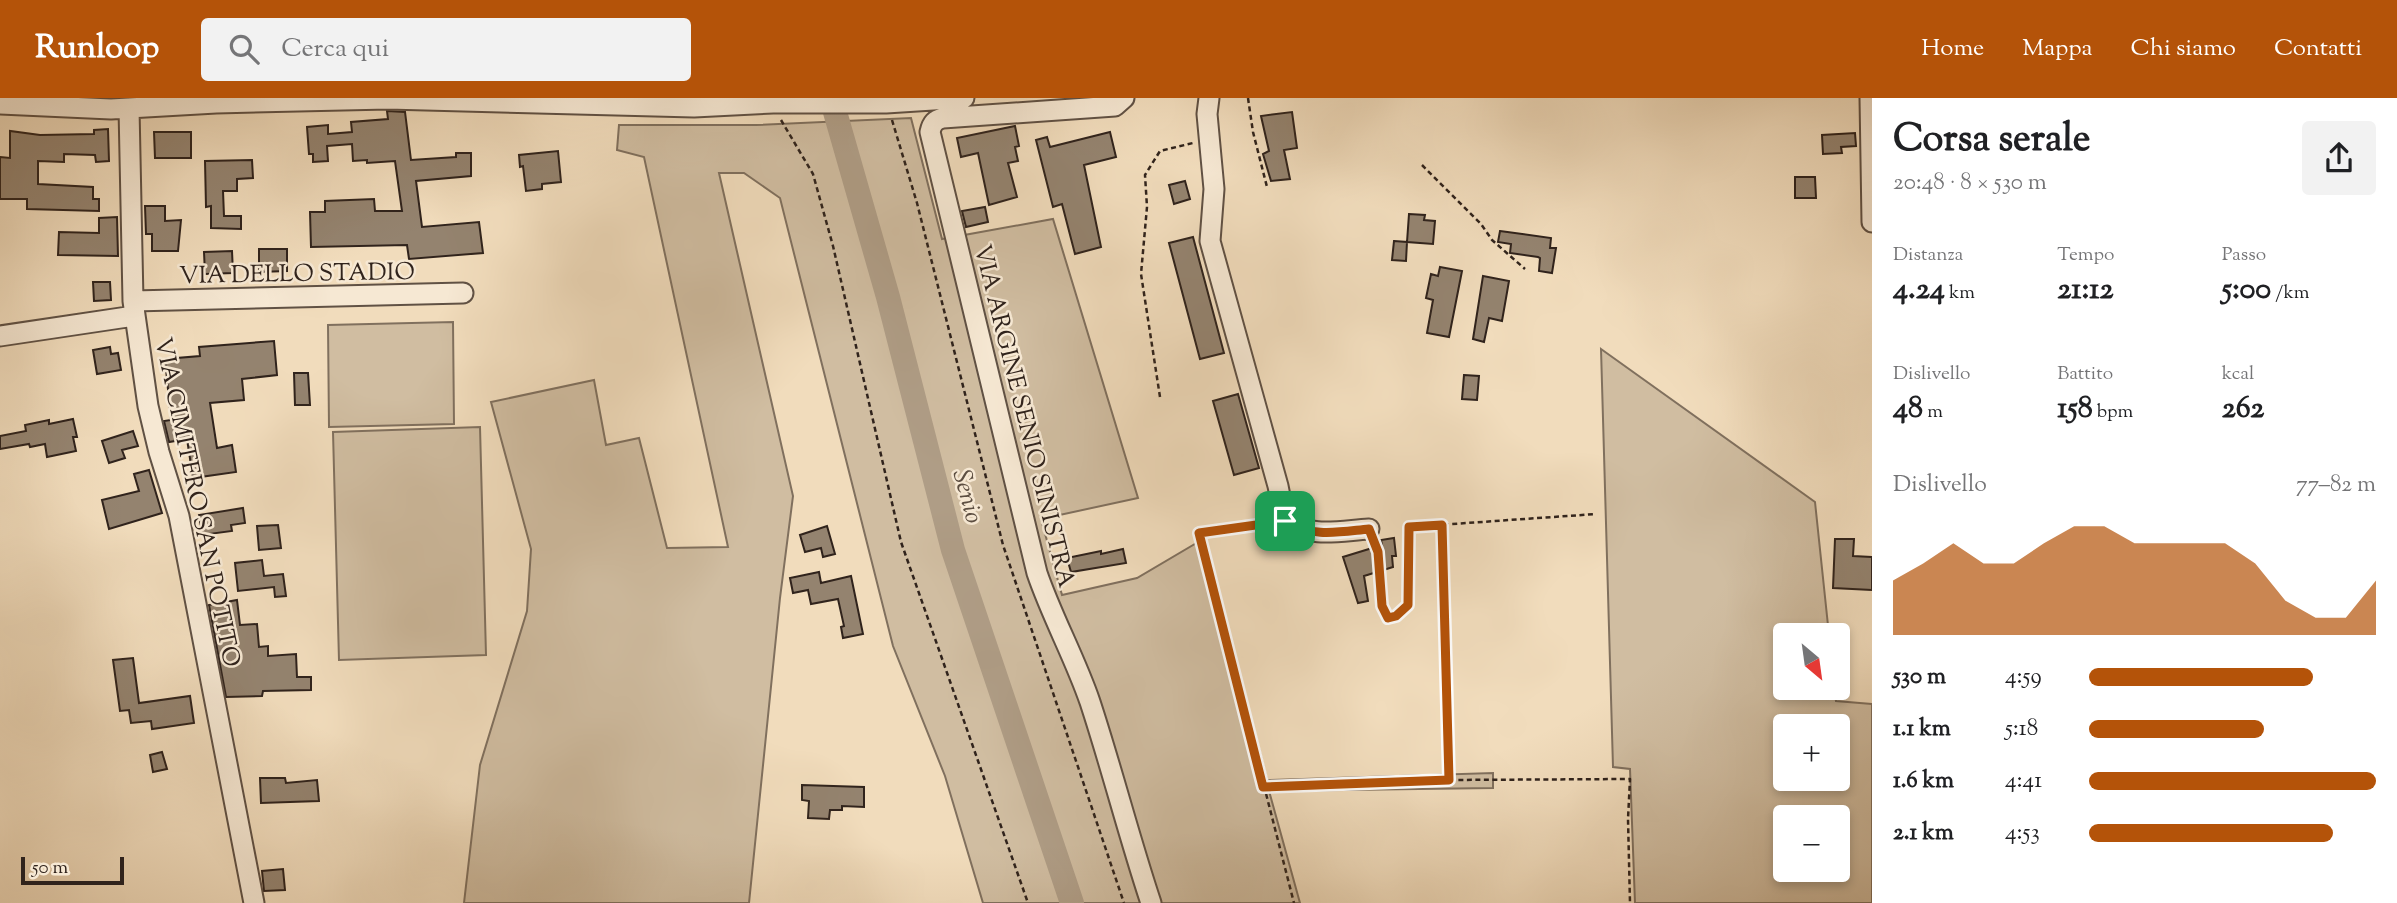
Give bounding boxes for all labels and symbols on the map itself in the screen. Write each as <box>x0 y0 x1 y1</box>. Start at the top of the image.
street label: VIA ARGINE SENIO SINISTRA <box>964 241 1082 592</box>
street label: VIA DELLO STADIO <box>179 256 415 294</box>
street label: VIA CIMITERO SAN POTITO <box>144 335 248 670</box>
water label: Senio <box>942 465 992 528</box>
pin <box>1255 491 1315 551</box>
north arrow <box>1773 623 1850 700</box>
scale bar <box>21 854 124 886</box>

